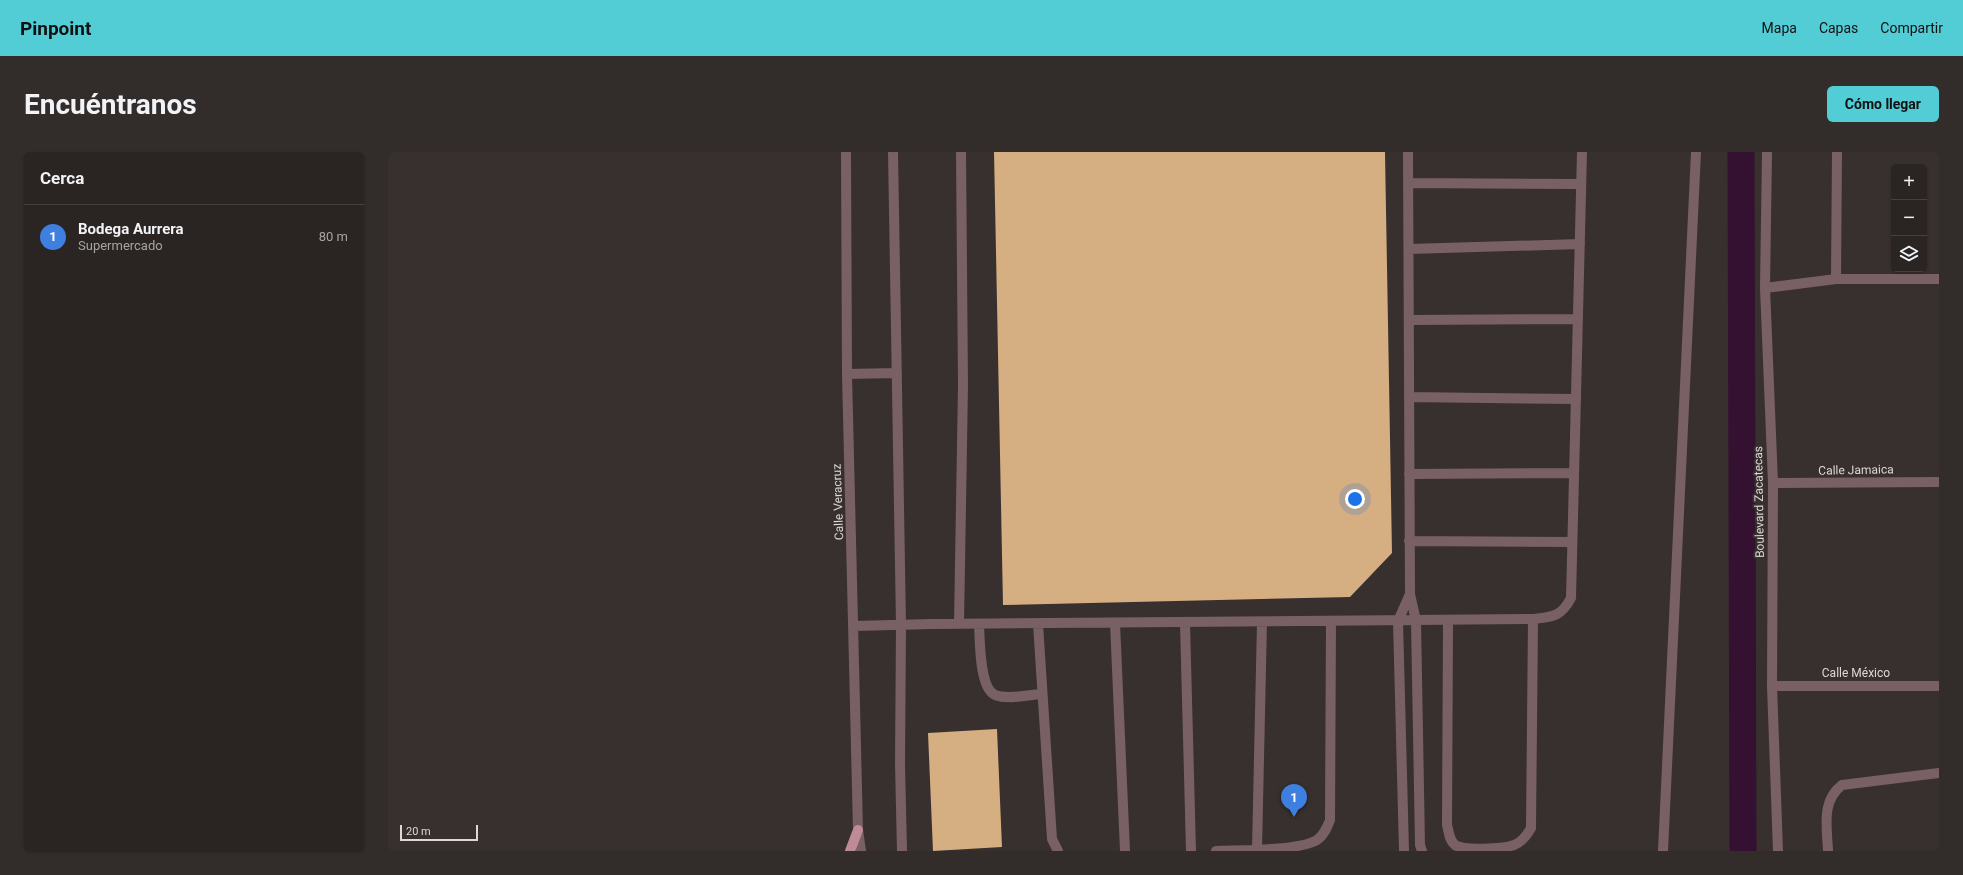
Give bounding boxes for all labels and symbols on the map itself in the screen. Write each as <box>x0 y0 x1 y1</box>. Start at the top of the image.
street label: Boulevard Zacatecas <box>1751 446 1767 558</box>
street label: Calle Jamaica <box>1818 462 1894 478</box>
street label: Calle Veracruz <box>830 463 846 540</box>
your location <box>1345 489 1365 509</box>
street label: Calle México <box>1822 666 1890 680</box>
pin: 1 <box>1281 784 1307 817</box>
scale bar <box>400 823 478 842</box>

